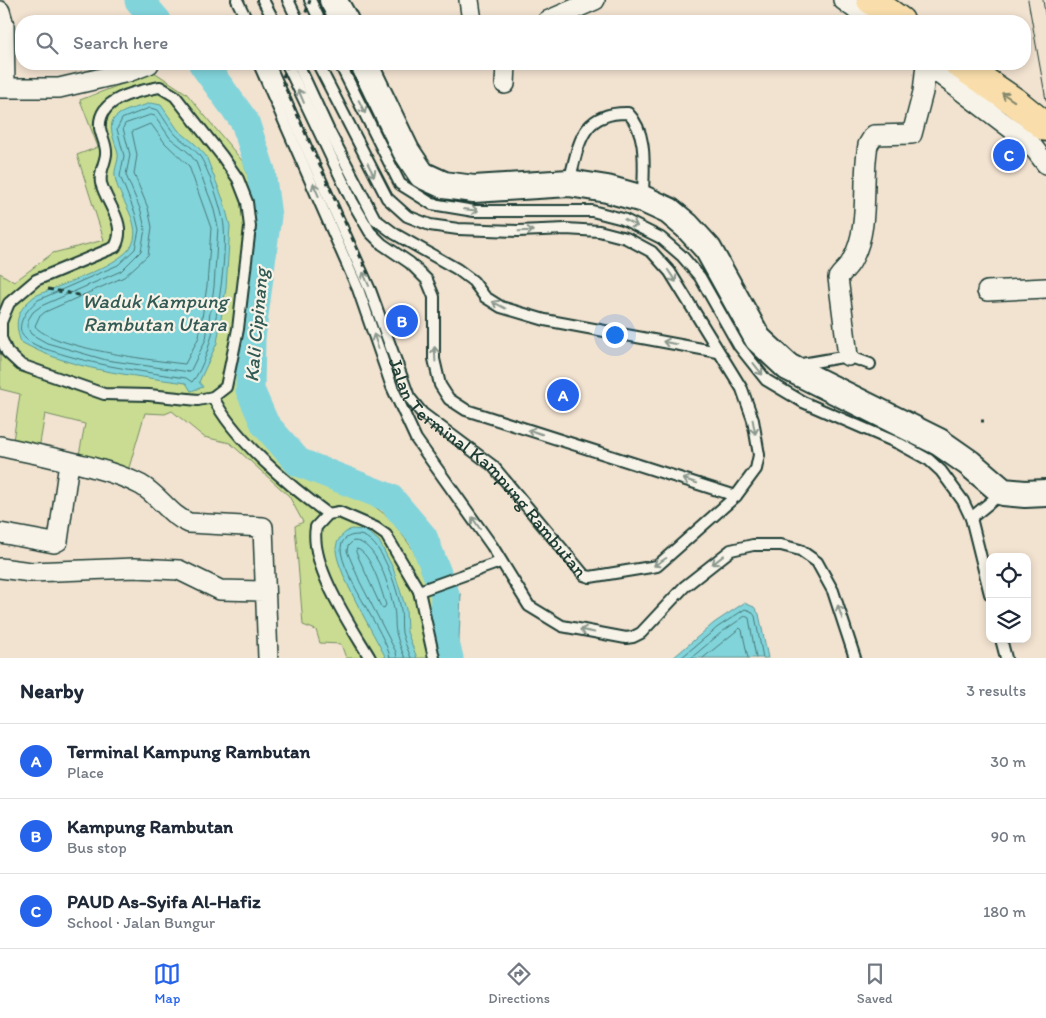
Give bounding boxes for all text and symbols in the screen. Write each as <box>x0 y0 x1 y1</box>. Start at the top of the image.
search box <box>15 15 1031 70</box>
icon: search <box>33 29 61 57</box>
text: Search here <box>73 31 168 54</box>
one-way arrow <box>296 89 306 104</box>
one-way arrow <box>1001 91 1015 101</box>
one-way arrow <box>357 100 367 115</box>
pin: C <box>993 136 1025 174</box>
one-way arrow <box>367 162 376 177</box>
one-way arrow <box>310 183 320 198</box>
one-way arrow <box>462 205 478 215</box>
one-way arrow <box>623 219 638 228</box>
one-way arrow <box>517 226 533 235</box>
water label: Kali Cipinang <box>239 264 273 383</box>
one-way arrow <box>667 269 677 283</box>
one-way arrow <box>360 272 370 287</box>
water label: Waduk Kampung Rambutan Utara <box>82 289 231 336</box>
one-way arrow <box>492 300 507 309</box>
pin: B <box>386 302 418 340</box>
your location <box>602 322 628 348</box>
one-way arrow <box>371 334 380 349</box>
one-way arrow <box>662 338 678 348</box>
one-way arrow <box>430 346 439 362</box>
street label: Jalan Terminal Kampung Rambutan <box>384 354 592 582</box>
one-way arrow <box>752 362 763 375</box>
pin: A <box>547 376 579 414</box>
one-way arrow <box>750 418 760 434</box>
one-way arrow <box>527 426 543 436</box>
one-way arrow <box>682 476 698 485</box>
one-way arrow <box>471 516 481 530</box>
map controls <box>986 553 1031 643</box>
button: locate <box>986 553 1031 598</box>
one-way arrow <box>712 555 725 566</box>
one-way arrow <box>653 556 667 567</box>
button: layers <box>986 598 1031 643</box>
one-way arrow <box>835 604 844 620</box>
one-way arrow <box>579 626 595 636</box>
text: Nearby <box>20 678 84 703</box>
text: 3 results <box>966 681 1026 700</box>
text: Terminal Kampung Rambutan <box>67 740 310 763</box>
text: A <box>31 752 41 771</box>
text: 30 m <box>990 752 1026 771</box>
text: Place <box>67 763 104 782</box>
text: Kampung Rambutan <box>67 815 233 838</box>
text: B <box>31 827 41 846</box>
text: 90 m <box>991 827 1026 846</box>
text: Bus stop <box>67 838 127 857</box>
text: PAUD As-Syifa Al-Hafiz <box>67 890 261 913</box>
text: C <box>31 902 41 921</box>
text: 180 m <box>983 902 1026 921</box>
text: School · Jalan Bungur <box>67 913 215 932</box>
tab: Map <box>153 960 181 1007</box>
tab: Directions <box>488 960 550 1007</box>
tab: Saved <box>857 960 893 1007</box>

